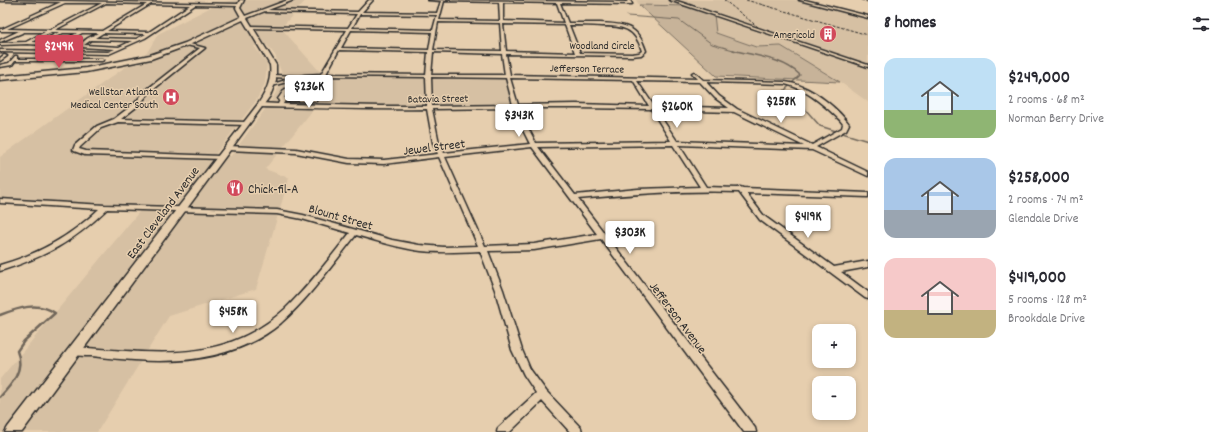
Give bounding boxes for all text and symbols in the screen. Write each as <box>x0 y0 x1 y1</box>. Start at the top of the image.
text: 8 homes <box>884 12 936 36</box>
icon: filters <box>1190 13 1212 35</box>
building icon: Americold <box>818 24 838 44</box>
place label: Americold <box>773 28 815 44</box>
pin: $249K <box>31 35 87 69</box>
text: $249K <box>44 38 74 57</box>
street label: Woodland Circle <box>569 39 635 55</box>
street label: Jefferson Terrace <box>550 61 624 79</box>
text: $249,000 <box>1008 67 1070 91</box>
icon: home <box>916 74 964 122</box>
pin: $236K <box>281 75 337 109</box>
text: $236K <box>294 78 324 97</box>
place label: WellStar Atlanta Medical Center South <box>70 85 159 114</box>
hospital icon: WellStar Atlanta Medical Center South <box>161 87 181 107</box>
pin: $258K <box>753 90 809 124</box>
street label: Batavia Street <box>408 91 468 109</box>
text: 2 rooms · 68 m² <box>1008 91 1085 110</box>
text: $258K <box>766 93 796 112</box>
pin: $260K <box>649 95 705 129</box>
text: $260K <box>661 98 693 117</box>
pin: $343K <box>491 104 547 138</box>
text: $343K <box>504 107 534 126</box>
text: Norman Berry Drive <box>1008 110 1104 129</box>
street label: Jewel Street <box>402 135 467 162</box>
street label: East Cleveland Avenue <box>123 163 205 264</box>
text: $258,000 <box>1008 167 1070 191</box>
icon: home <box>916 174 964 222</box>
restaurant icon: Chick-fil-A <box>225 178 245 198</box>
place label: Chick-fil-A <box>248 181 298 200</box>
text: 2 rooms · 74 m² <box>1008 191 1083 210</box>
street label: Blount Street <box>306 200 375 237</box>
pin: $419K <box>780 205 836 239</box>
text: $419K <box>795 208 821 227</box>
text: Glendale Drive <box>1008 210 1078 229</box>
pin: $303K <box>602 221 658 255</box>
text: $303K <box>614 224 646 243</box>
text: $419,000 <box>1008 267 1066 291</box>
icon: home <box>916 274 964 322</box>
street label: Jefferson Avenue <box>644 279 711 359</box>
text: 5 rooms · 128 m² <box>1008 291 1087 310</box>
pin: $458K <box>205 300 261 334</box>
text: $458K <box>218 303 248 322</box>
text: Brookdale Drive <box>1008 310 1085 329</box>
map controls <box>812 324 856 420</box>
button: + <box>812 324 856 368</box>
button: − <box>812 376 856 420</box>

